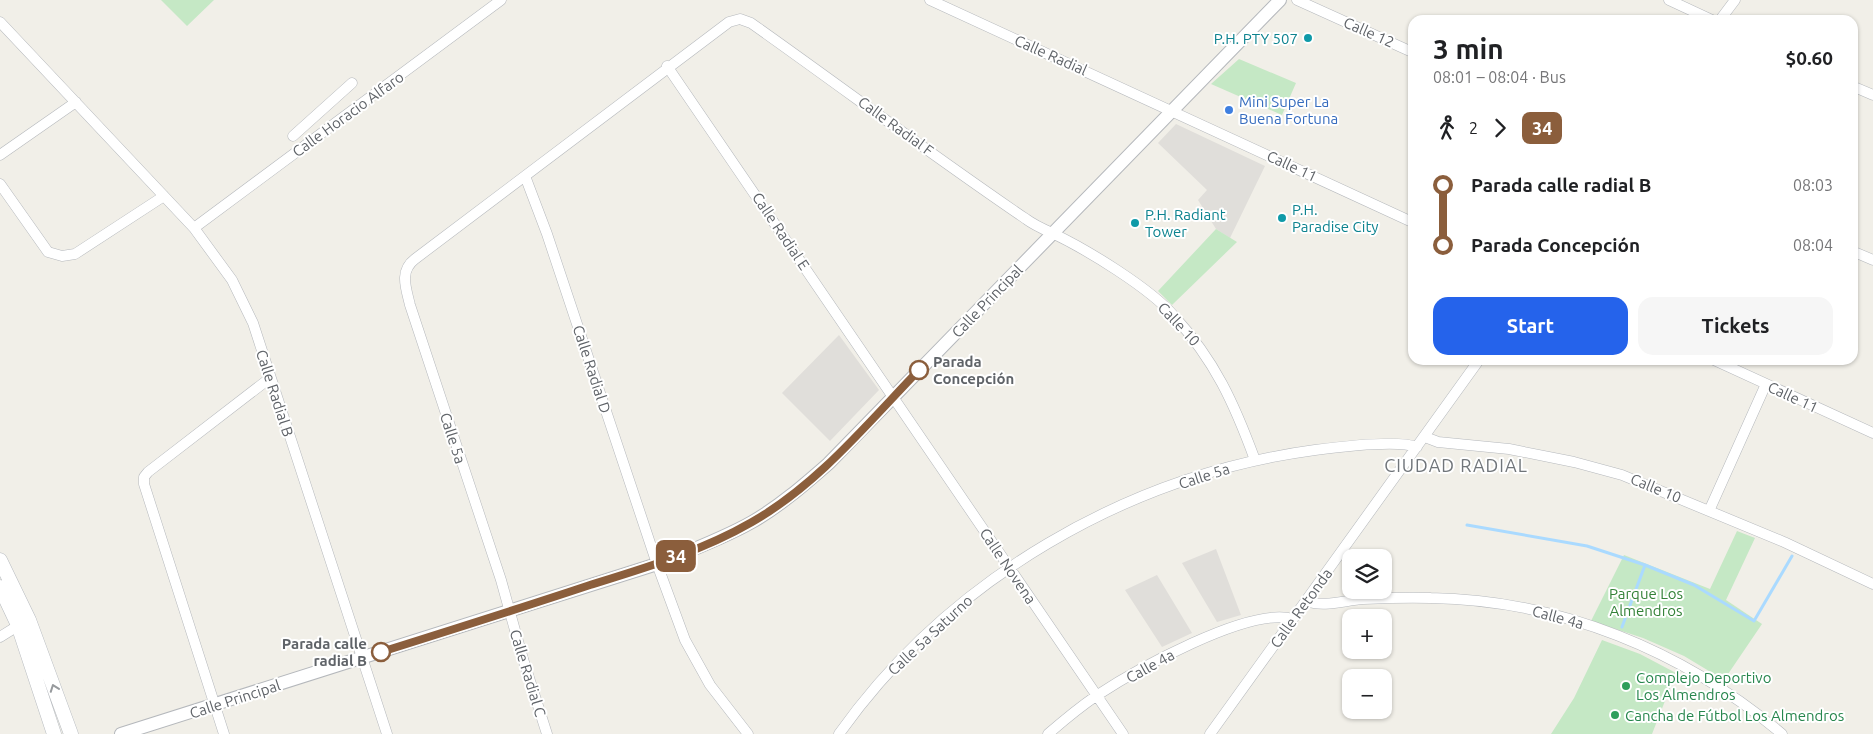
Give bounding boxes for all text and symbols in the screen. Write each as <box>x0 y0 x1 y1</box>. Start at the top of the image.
street label: Calle 12 <box>1341 13 1397 51</box>
place label: P.H. PTY 507 <box>1214 30 1298 47</box>
street label: Calle Radial <box>1012 31 1090 79</box>
marker: P.H. PTY 507 <box>1302 32 1314 44</box>
text: 3 min <box>1433 33 1504 64</box>
text: $0.60 <box>1785 47 1833 69</box>
street label: Calle Horacio Alfaro <box>289 68 407 160</box>
text: 08:01 – 08:04 · Bus <box>1433 68 1566 86</box>
street label: Calle Radial F <box>855 93 937 159</box>
place label: Mini Super La Buena Fortuna <box>1239 93 1338 127</box>
marker: Mini Super La Buena Fortuna <box>1223 104 1235 116</box>
icon: walk <box>1433 114 1461 142</box>
icon: forward <box>1486 114 1514 142</box>
text: 34 <box>1532 118 1552 138</box>
text: 2 <box>1469 119 1478 137</box>
street label: Calle 11 <box>1264 147 1320 185</box>
text: Parada calle radial B <box>1471 174 1651 196</box>
text: 08:03 <box>1793 176 1833 194</box>
street label: Calle Radial E <box>749 189 813 273</box>
place label: P.H. Paradise City <box>1292 201 1379 235</box>
place label: P.H. Radiant Tower <box>1145 206 1226 240</box>
marker: P.H. Paradise City <box>1276 212 1288 224</box>
marker: P.H. Radiant Tower <box>1129 217 1141 229</box>
text: Parada Concepción <box>1471 234 1640 256</box>
text: 08:04 <box>1793 236 1833 254</box>
street label: Calle Principal <box>948 261 1026 341</box>
button: Start <box>1433 297 1628 355</box>
button: Tickets <box>1638 297 1833 355</box>
street label: Calle 10 <box>1155 299 1203 349</box>
street label: Calle Radial D <box>570 323 614 415</box>
street label: Calle Radial B <box>253 347 297 439</box>
place label: Parada Concepción <box>933 353 1014 387</box>
marker: Parada Concepción <box>909 360 929 380</box>
street label: Calle 11 <box>1765 378 1821 416</box>
street label: Calle 5a <box>437 410 469 466</box>
district label: CIUDAD RADIAL <box>1384 455 1528 475</box>
street label: Calle 5a <box>1176 460 1232 492</box>
street label: Calle 10 <box>1628 470 1684 506</box>
street label: Calle Novena <box>976 525 1040 607</box>
line badge: 34 <box>654 540 698 572</box>
text: 34 <box>666 546 686 566</box>
map controls <box>1342 549 1392 719</box>
button: layers <box>1342 549 1392 599</box>
street label: Calle Retonda <box>1267 565 1335 651</box>
park label: Parque Los Almendros <box>1609 585 1683 619</box>
street label: Calle 5a Saturno <box>884 592 976 678</box>
street label: Calle 4a <box>1530 602 1586 632</box>
button: + <box>1342 609 1392 659</box>
street label: Calle Radial C <box>507 627 549 719</box>
place label: Parada calle radial B <box>282 635 367 669</box>
marker: Parada calle radial B <box>371 642 391 662</box>
street label: Calle 4a <box>1123 646 1177 686</box>
button: − <box>1342 669 1392 719</box>
place label: Complejo Deportivo Los Almendros <box>1636 669 1771 703</box>
street label: Calle Principal <box>187 676 283 722</box>
marker: Complejo Deportivo Los Almendros <box>1620 680 1632 692</box>
one-way arrow <box>50 684 60 693</box>
place label: Cancha de Fútbol Los Almendros <box>1625 707 1844 724</box>
marker: Cancha de Fútbol Los Almendros <box>1609 709 1621 721</box>

